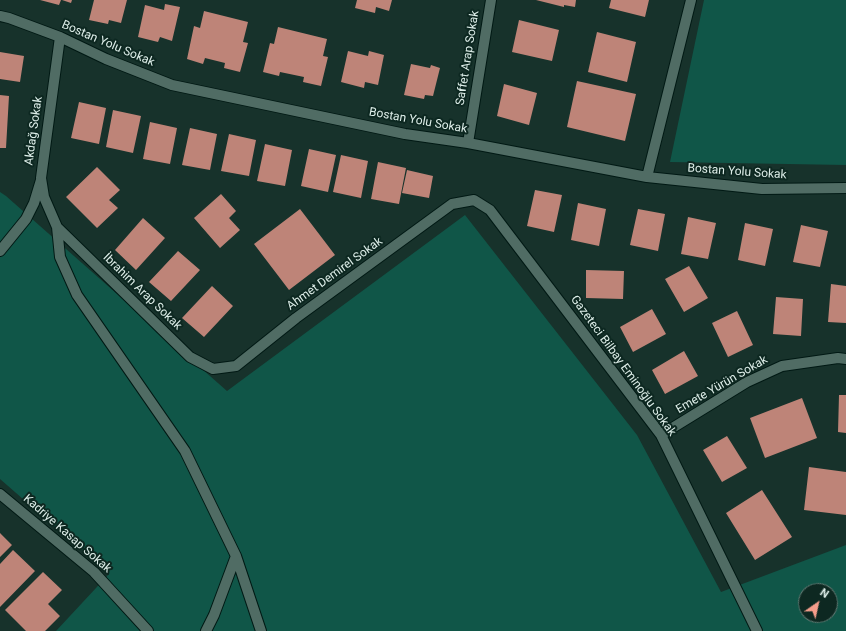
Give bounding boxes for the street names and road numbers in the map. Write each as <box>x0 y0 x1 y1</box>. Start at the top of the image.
street label: Saffet Arap Sokak <box>453 10 483 106</box>
street label: Bostan Yolu Sokak <box>59 18 157 70</box>
street label: Akdağ Sokak <box>22 96 46 166</box>
street label: Bostan Yolu Sokak <box>368 105 468 137</box>
street label: Bostan Yolu Sokak <box>687 161 787 183</box>
street label: Ahmet Demirel Sokak <box>284 234 386 314</box>
street label: İbrahim Arap Sokak <box>100 251 184 333</box>
street label: Gazeteci Bilbay Eminoğlu Sokak <box>567 293 679 439</box>
street label: Emete Yürün Sokak <box>674 353 770 417</box>
street label: Kadriye Kasap Sokak <box>20 492 114 576</box>

